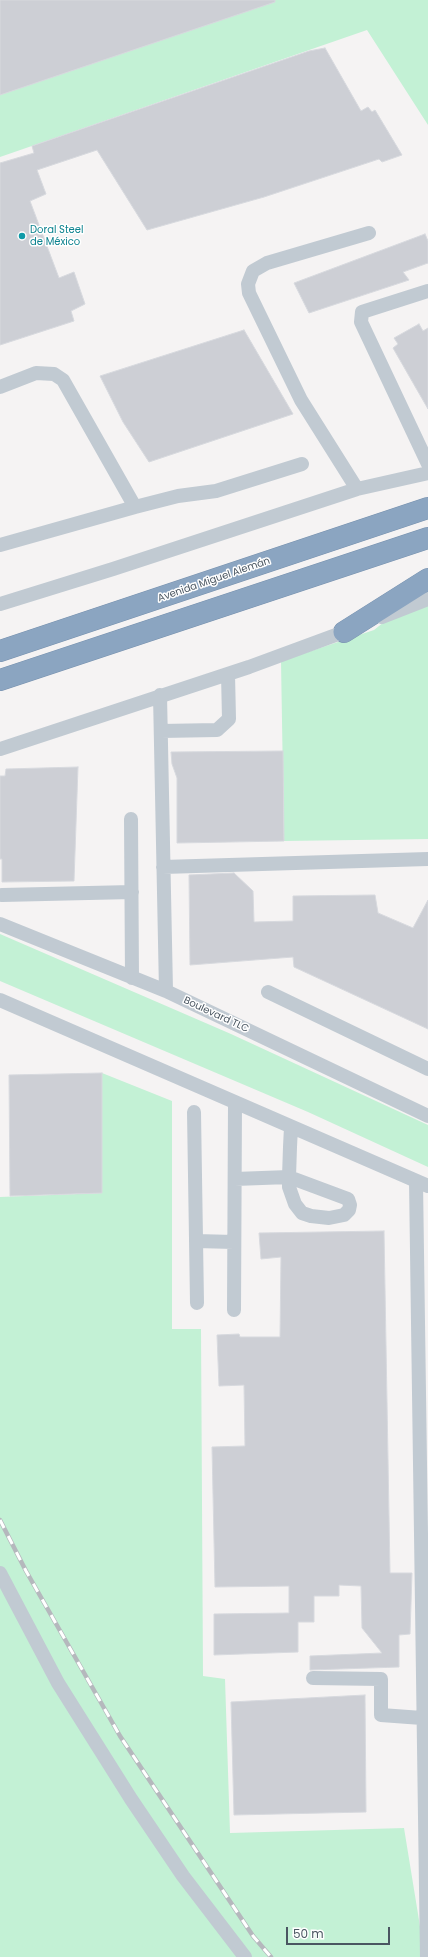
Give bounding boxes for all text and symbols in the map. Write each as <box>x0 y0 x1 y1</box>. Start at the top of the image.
place label: Doral Steel de México <box>30 224 83 248</box>
marker: Doral Steel de México <box>17 231 27 241</box>
street label: Avenida Miguel Alemán <box>156 555 272 605</box>
street label: Boulevard TLC <box>181 995 251 1035</box>
scale bar <box>288 1919 392 1945</box>
text: 50 m <box>293 1925 324 1942</box>

